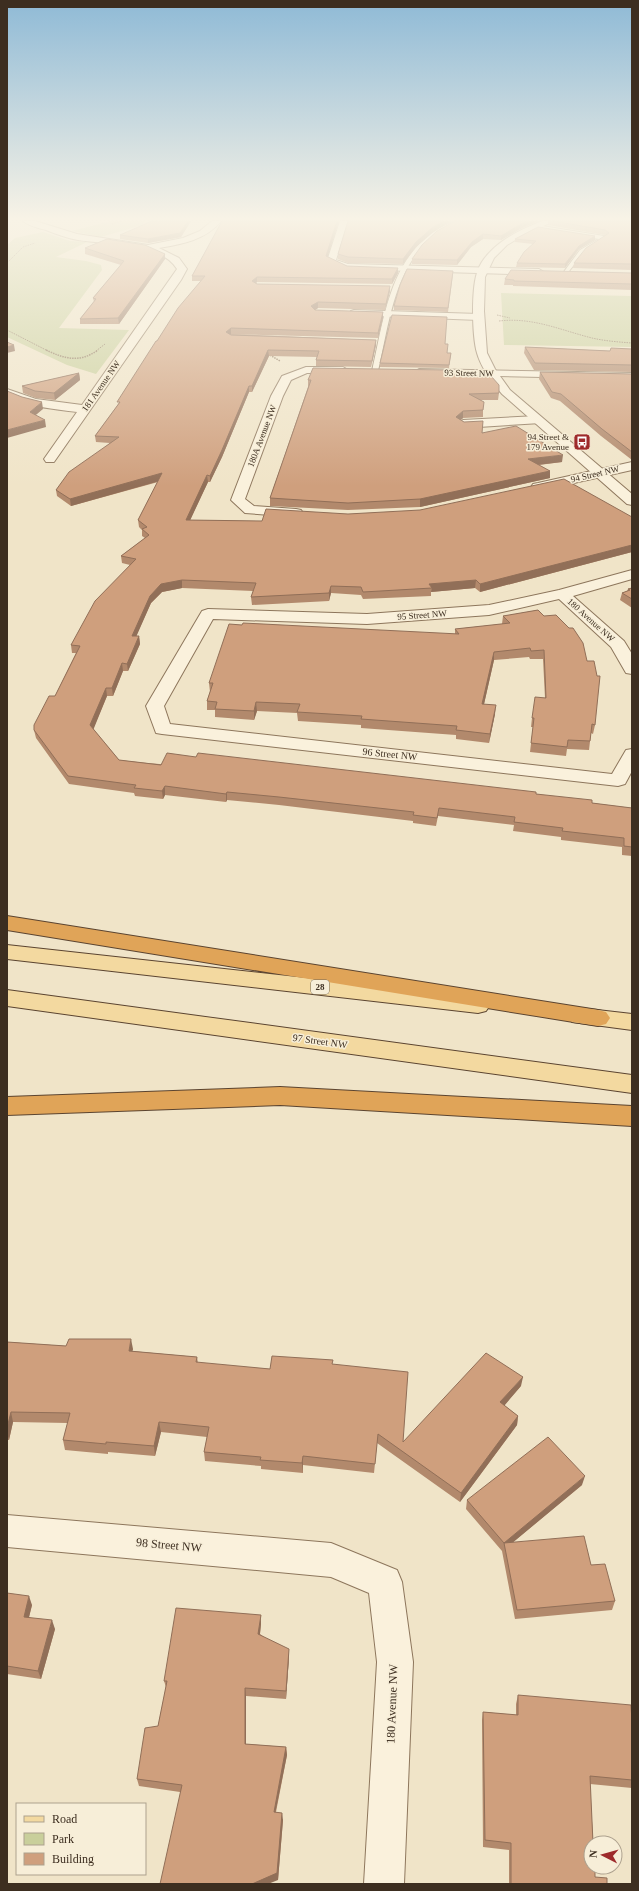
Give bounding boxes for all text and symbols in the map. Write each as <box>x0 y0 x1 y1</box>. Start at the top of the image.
street label: 181 Avenue NW <box>80 358 123 413</box>
street label: 93 Street NW <box>444 368 494 378</box>
street label: 180A Avenue NW <box>246 403 279 469</box>
place label: 94 Street & 179 Avenue <box>526 432 569 452</box>
bus stop icon: 94 Street & 179 Avenue <box>572 432 592 452</box>
street label: 94 Street NW <box>570 463 621 484</box>
street label: 180 Avenue NW <box>565 596 617 644</box>
street label: 95 Street NW <box>397 608 448 622</box>
street label: 96 Street NW <box>362 746 418 762</box>
road number: 28 <box>311 980 329 994</box>
street label: 97 Street NW <box>292 1032 349 1050</box>
street label: 98 Street NW <box>136 1535 203 1555</box>
street label: 180 Avenue NW <box>384 1663 400 1744</box>
legend <box>16 1803 146 1875</box>
text: Road <box>52 1812 77 1826</box>
text: Park <box>52 1832 74 1846</box>
north arrow <box>583 1835 623 1875</box>
text: N <box>587 1849 599 1859</box>
text: Building <box>52 1852 94 1866</box>

